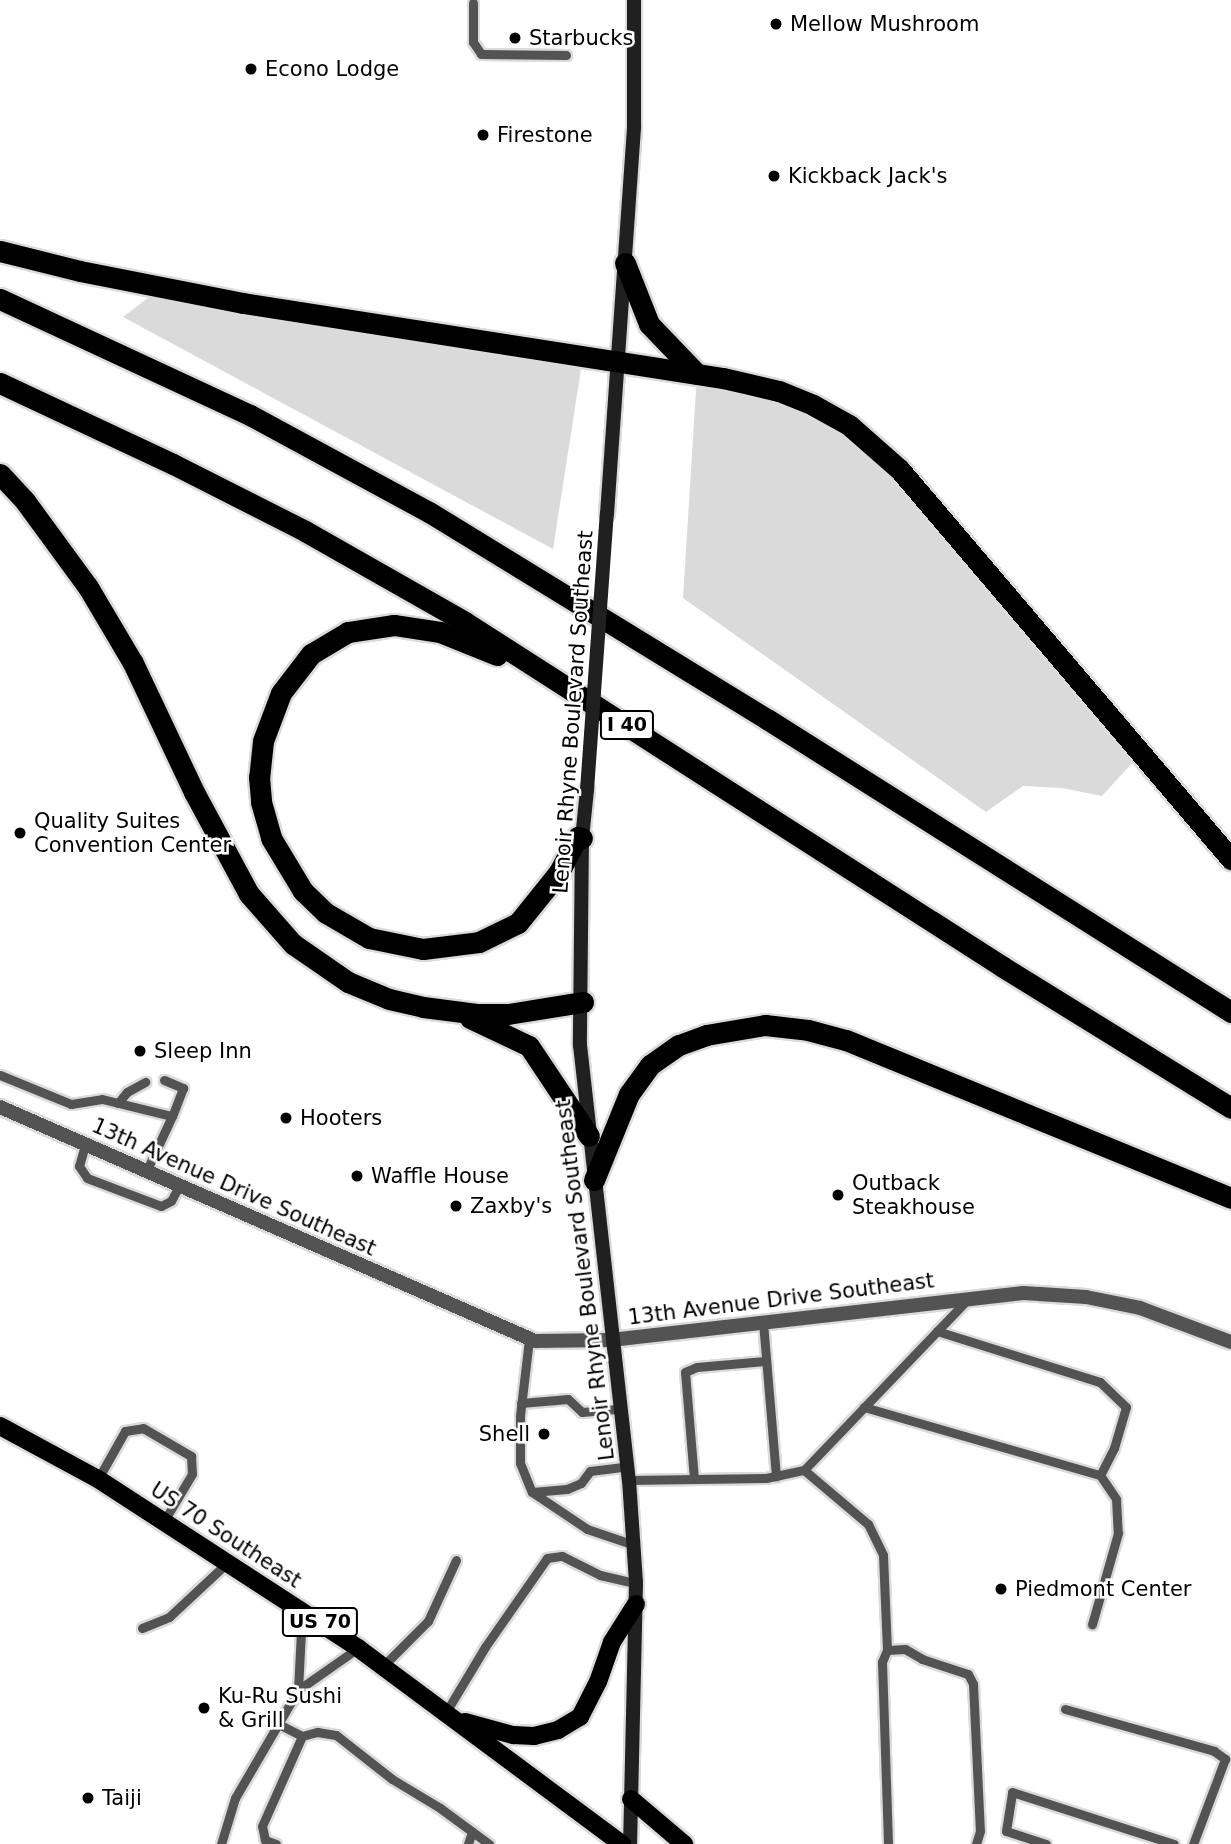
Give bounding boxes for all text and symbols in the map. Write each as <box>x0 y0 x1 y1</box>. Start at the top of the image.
place label: Mellow Mushroom <box>790 11 979 37</box>
marker: Mellow Mushroom <box>768 16 784 32</box>
place label: Starbucks <box>529 25 633 51</box>
marker: Starbucks <box>507 30 523 46</box>
place label: Econo Lodge <box>265 56 399 82</box>
marker: Econo Lodge <box>243 61 259 77</box>
place label: Firestone <box>497 122 593 148</box>
marker: Firestone <box>475 127 491 143</box>
place label: Kickback Jack's <box>788 163 947 189</box>
marker: Kickback Jack's <box>766 168 782 184</box>
street label: Lenoir Rhyne Boulevard Southeast <box>548 530 598 894</box>
road number: I 40 <box>599 710 655 740</box>
place label: Quality Suites Convention Center <box>34 808 231 858</box>
marker: Quality Suites Convention Center <box>12 825 28 841</box>
place label: Sleep Inn <box>154 1038 252 1064</box>
marker: Sleep Inn <box>132 1043 148 1059</box>
street label: Lenoir Rhyne Boulevard Southeast <box>550 1098 620 1462</box>
place label: Hooters <box>300 1105 382 1131</box>
marker: Hooters <box>278 1110 294 1126</box>
street label: 13th Avenue Drive Southeast <box>88 1113 380 1261</box>
place label: Waffle House <box>371 1163 509 1189</box>
marker: Waffle House <box>349 1168 365 1184</box>
place label: Outback Steakhouse <box>852 1170 975 1220</box>
marker: Outback Steakhouse <box>830 1187 846 1203</box>
place label: Zaxby's <box>470 1193 552 1219</box>
marker: Zaxby's <box>448 1198 464 1214</box>
street label: 13th Avenue Drive Southeast <box>626 1268 936 1330</box>
place label: Shell <box>479 1421 530 1447</box>
marker: Shell <box>536 1426 552 1442</box>
street label: US 70 Southeast <box>146 1477 306 1593</box>
place label: Piedmont Center <box>1015 1576 1191 1602</box>
marker: Piedmont Center <box>993 1581 1009 1597</box>
road number: US 70 <box>282 1606 358 1638</box>
place label: Ku-Ru Sushi & Grill <box>218 1683 342 1733</box>
marker: Ku-Ru Sushi & Grill <box>196 1700 212 1716</box>
place label: Taiji <box>102 1785 142 1811</box>
marker: Taiji <box>80 1790 96 1806</box>

